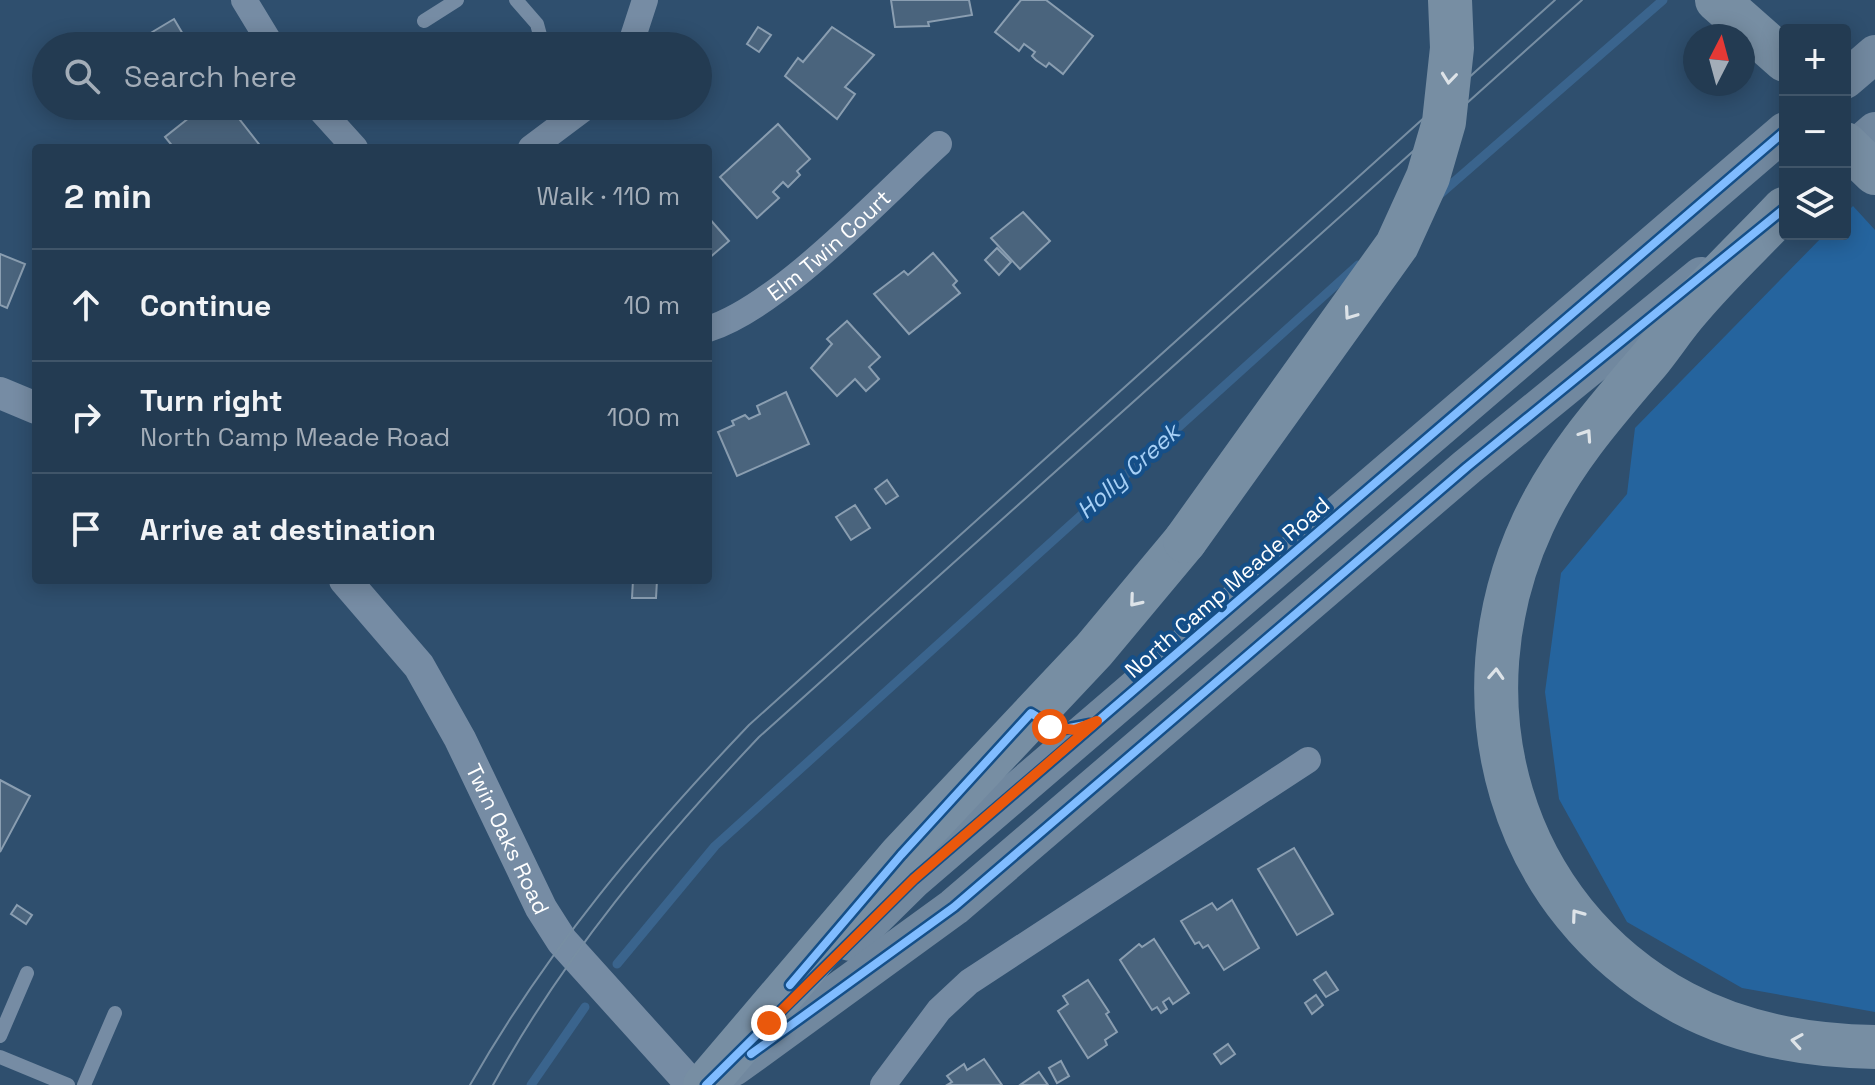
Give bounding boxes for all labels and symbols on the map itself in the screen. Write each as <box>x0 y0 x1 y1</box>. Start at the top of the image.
north arrow <box>1683 24 1755 96</box>
one-way arrow <box>1440 72 1457 85</box>
street label: Elm Twin Court <box>761 184 896 307</box>
one-way arrow <box>1345 306 1360 320</box>
water label: Holly Creek <box>1070 414 1188 526</box>
one-way arrow <box>1576 429 1591 444</box>
street label: North Camp Meade Road <box>1119 490 1335 684</box>
one-way arrow <box>1130 592 1145 606</box>
one-way arrow <box>1487 667 1504 680</box>
route start <box>1032 709 1068 745</box>
street label: Twin Oaks Road <box>460 759 556 919</box>
one-way arrow <box>1572 909 1587 924</box>
route end <box>751 1005 787 1041</box>
one-way arrow <box>1791 1034 1804 1051</box>

